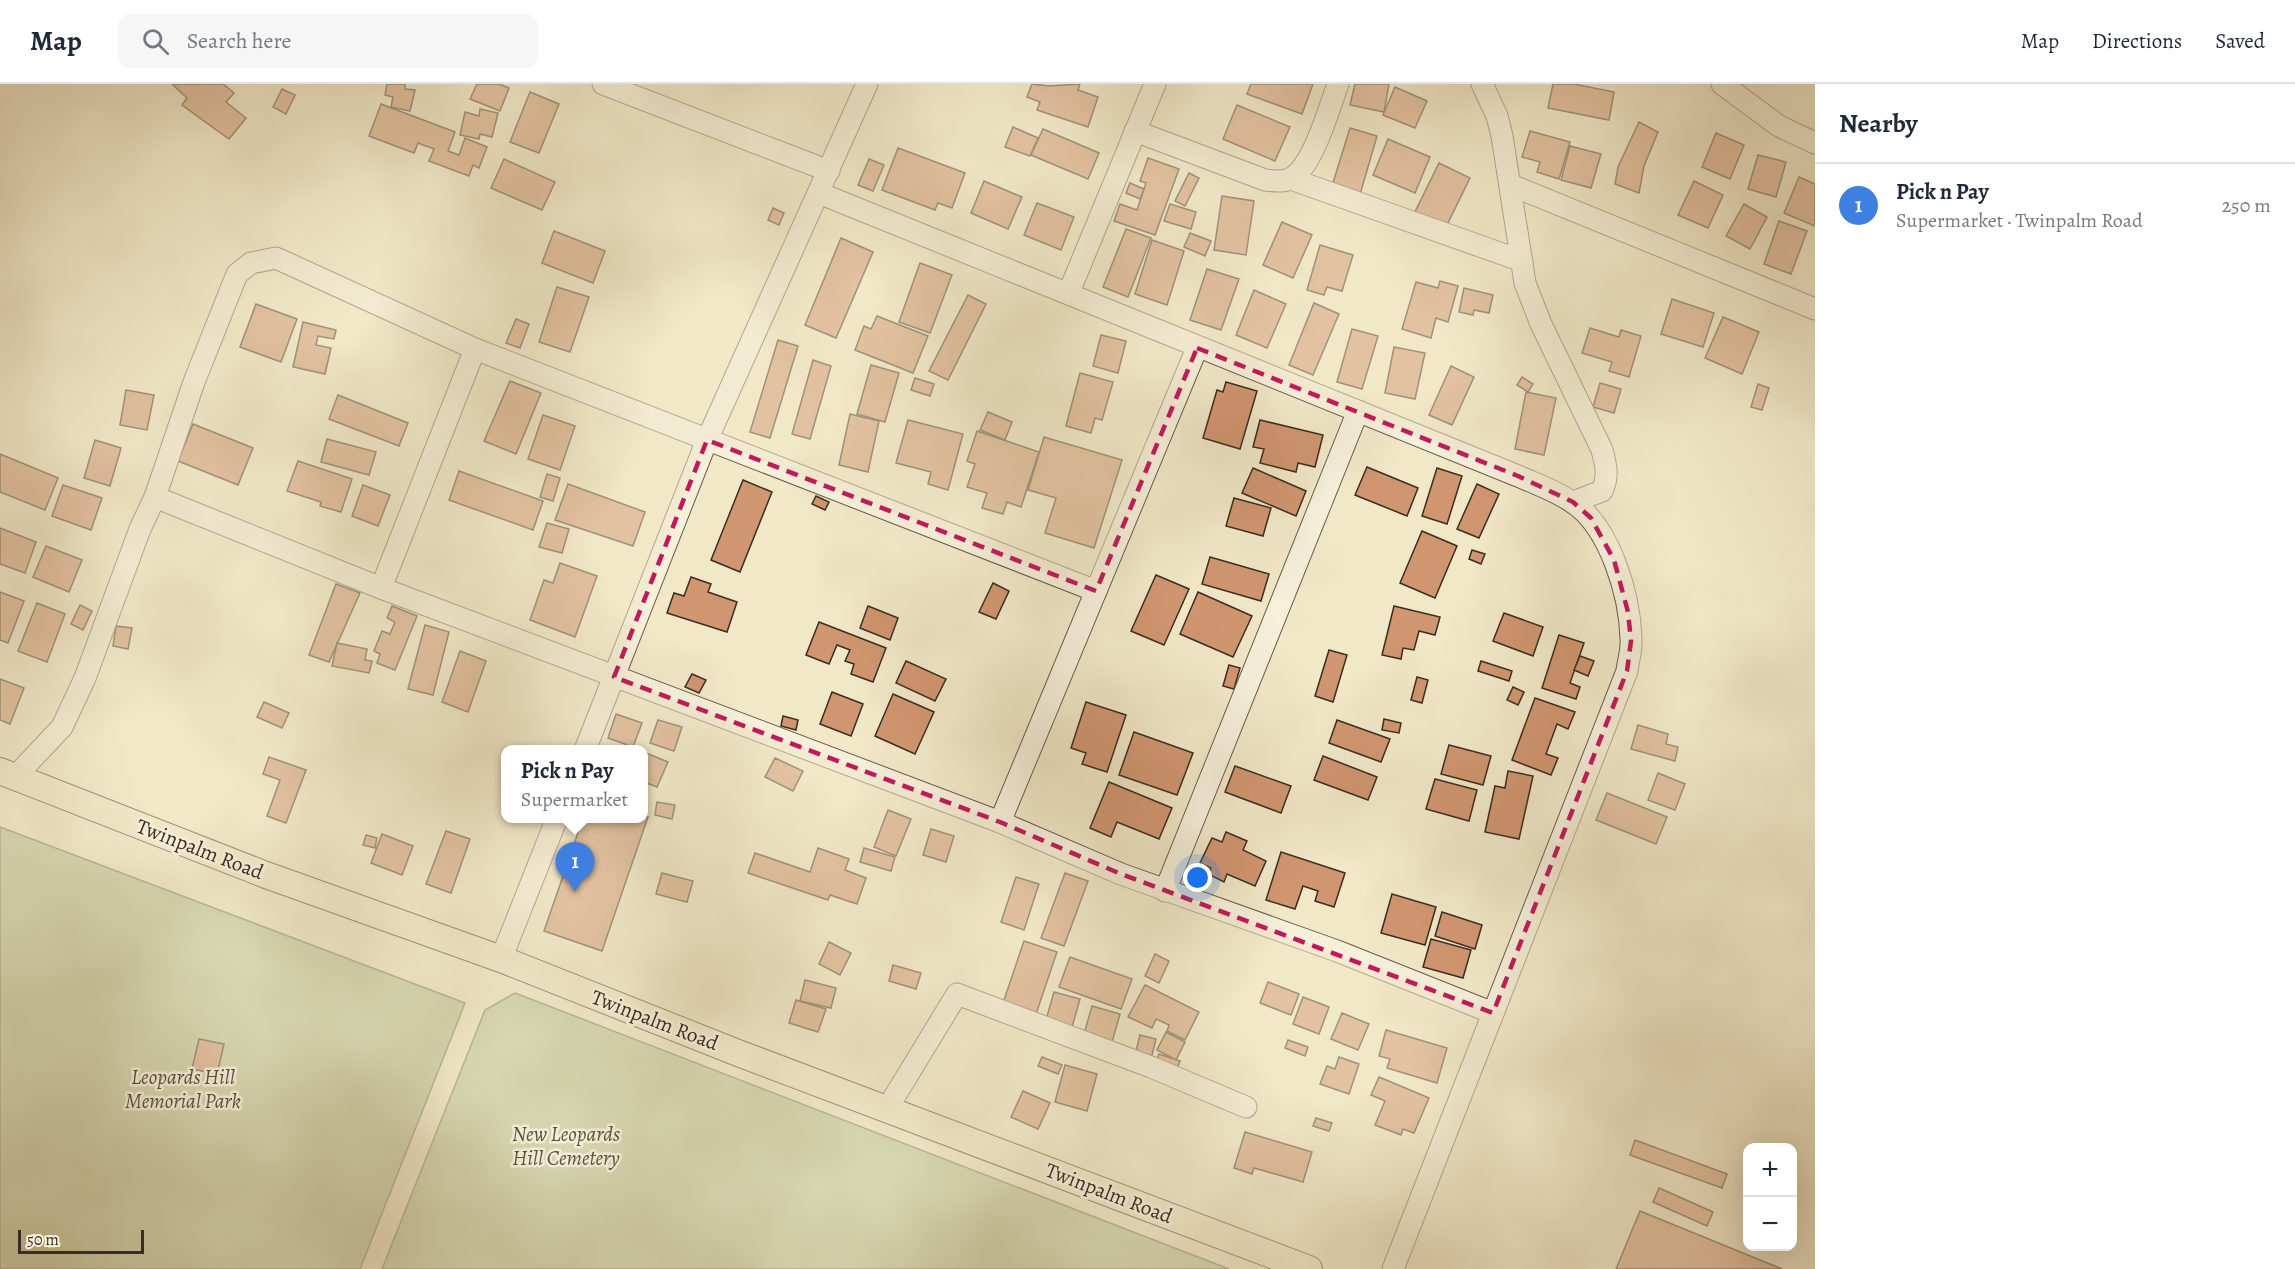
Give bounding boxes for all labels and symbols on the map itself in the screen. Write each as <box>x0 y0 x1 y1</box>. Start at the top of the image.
street label: Twinpalm Road <box>132 812 268 886</box>
pin: 1 <box>556 842 594 892</box>
your location <box>1183 863 1212 892</box>
street label: Twinpalm Road <box>587 983 723 1057</box>
park label: Leopards Hill Memorial Park <box>125 1063 241 1115</box>
park label: New Leopards Hill Cemetery <box>512 1120 620 1172</box>
street label: Twinpalm Road <box>1041 1156 1177 1230</box>
scale bar <box>18 1227 144 1254</box>

